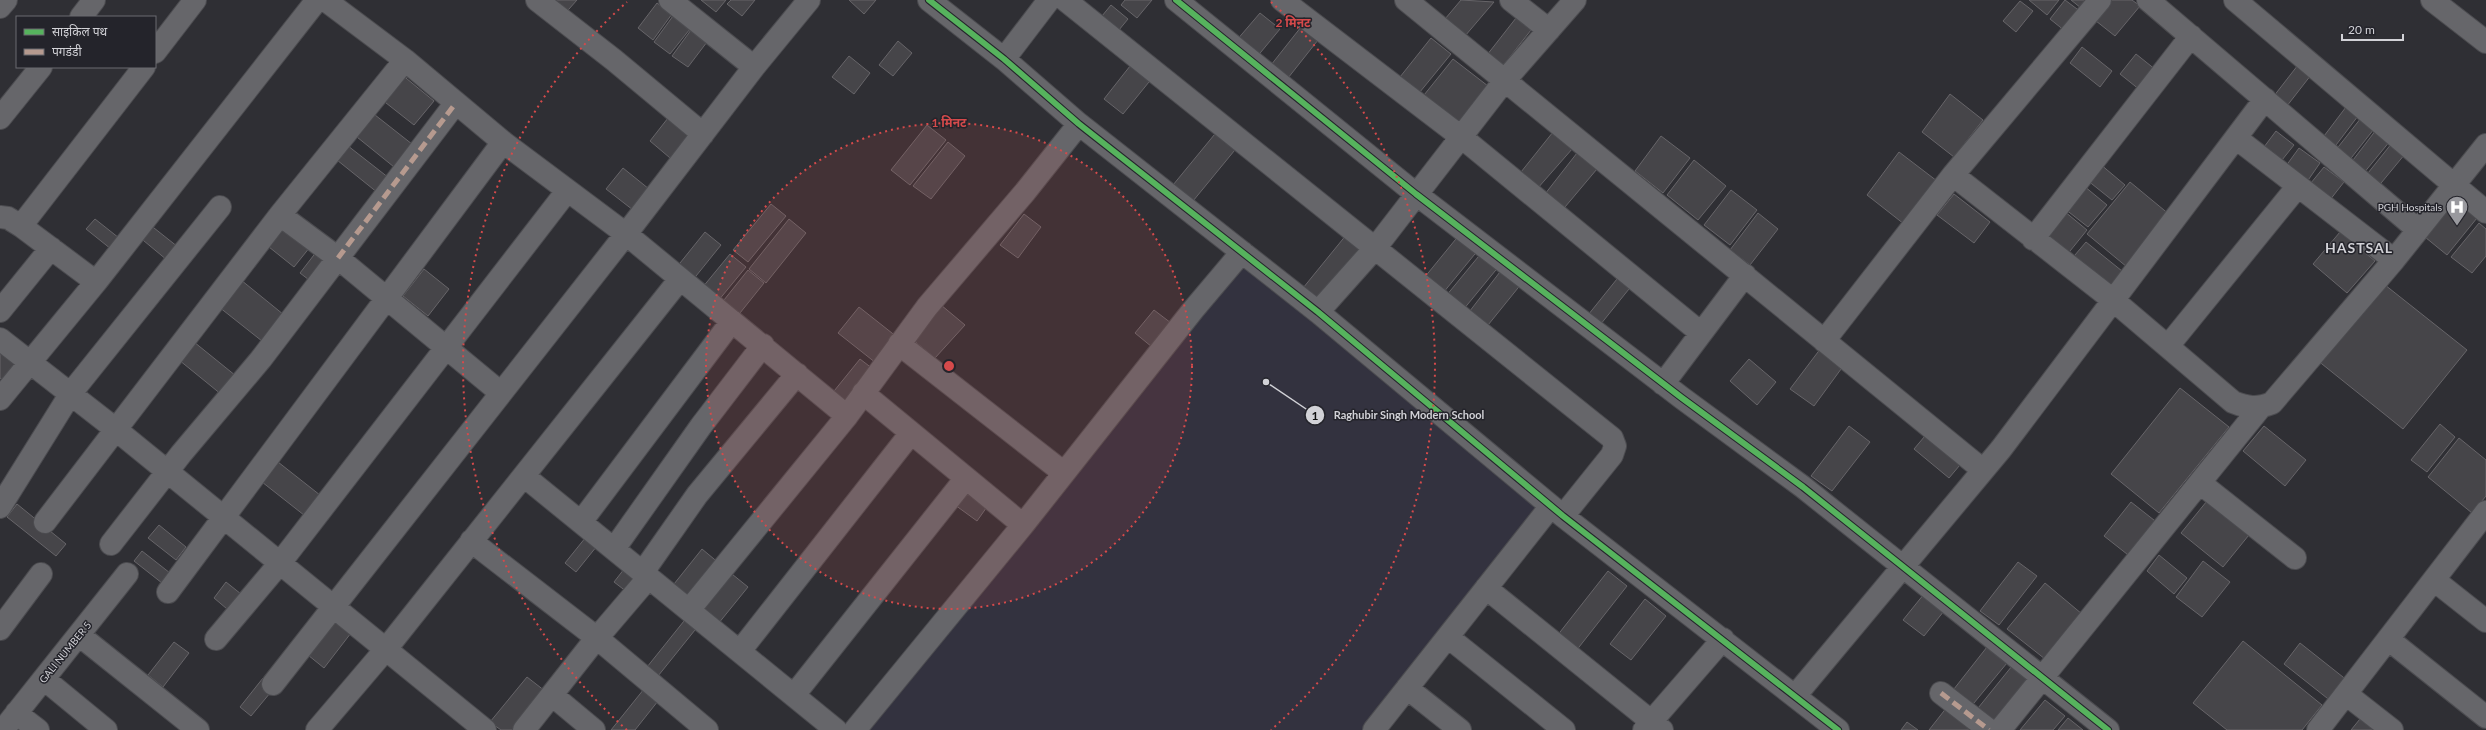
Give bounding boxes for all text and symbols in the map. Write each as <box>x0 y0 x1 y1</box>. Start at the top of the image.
text: 2 मिनट <box>1275 15 1311 30</box>
legend <box>16 16 156 68</box>
scale bar <box>2342 16 2403 42</box>
text: 20 m <box>2348 22 2375 37</box>
text: साइकिल पथ <box>52 24 107 39</box>
text: पगडंडी <box>52 44 82 59</box>
text: 1 मिनट <box>931 115 967 130</box>
hospital icon: PGH Hospitals <box>2444 194 2470 227</box>
place label: PGH Hospitals <box>2378 201 2442 213</box>
district label: HASTSAL <box>2325 239 2393 256</box>
centre of rings <box>942 359 956 373</box>
callout: Raghubir Singh Modern School <box>1305 404 1492 427</box>
text: 1 <box>1312 408 1319 423</box>
text: Raghubir Singh Modern School <box>1334 408 1485 421</box>
street label: GALI NUMBER 5 <box>37 619 94 685</box>

